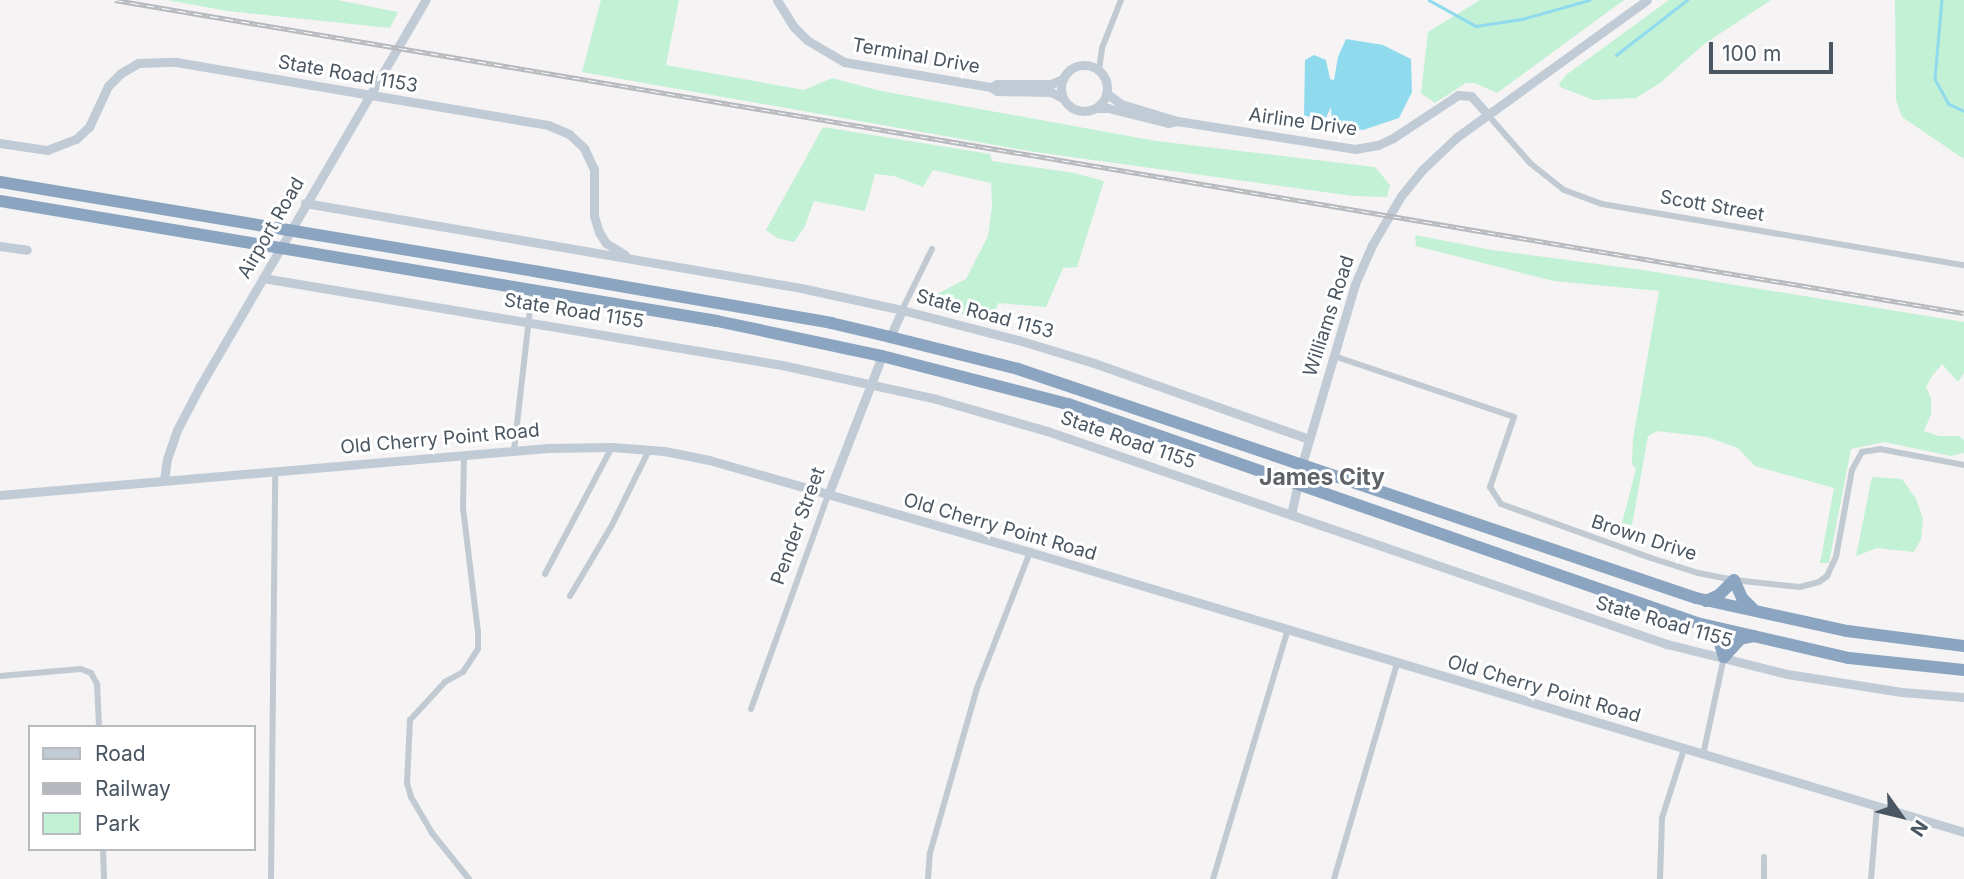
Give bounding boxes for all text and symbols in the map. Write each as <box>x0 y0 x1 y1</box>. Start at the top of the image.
scale bar <box>1712 28 1836 72</box>
street label: Terminal Drive <box>850 34 982 78</box>
text: 100 m <box>1722 41 1781 66</box>
street label: State Road 1153 <box>276 50 420 98</box>
street label: Airline Drive <box>1247 103 1359 141</box>
street label: Airport Road <box>233 173 309 283</box>
street label: Scott Street <box>1658 186 1766 226</box>
street label: Williams Road <box>1299 253 1359 379</box>
street label: State Road 1153 <box>914 285 1056 343</box>
street label: State Road 1155 <box>502 289 646 333</box>
street label: State Road 1155 <box>1057 406 1199 474</box>
street label: Old Cherry Point Road <box>339 419 541 459</box>
district label: James City <box>1259 463 1385 491</box>
street label: Pender Street <box>766 464 830 588</box>
street label: Old Cherry Point Road <box>901 488 1099 566</box>
street label: Brown Drive <box>1588 510 1700 566</box>
street label: State Road 1155 <box>1593 592 1735 652</box>
street label: Old Cherry Point Road <box>1445 650 1643 728</box>
legend <box>28 725 256 851</box>
text: Road <box>95 741 146 766</box>
text: Railway <box>95 776 171 801</box>
north arrow <box>1866 781 1936 851</box>
text: Park <box>95 811 140 836</box>
text: N <box>1905 816 1932 840</box>

